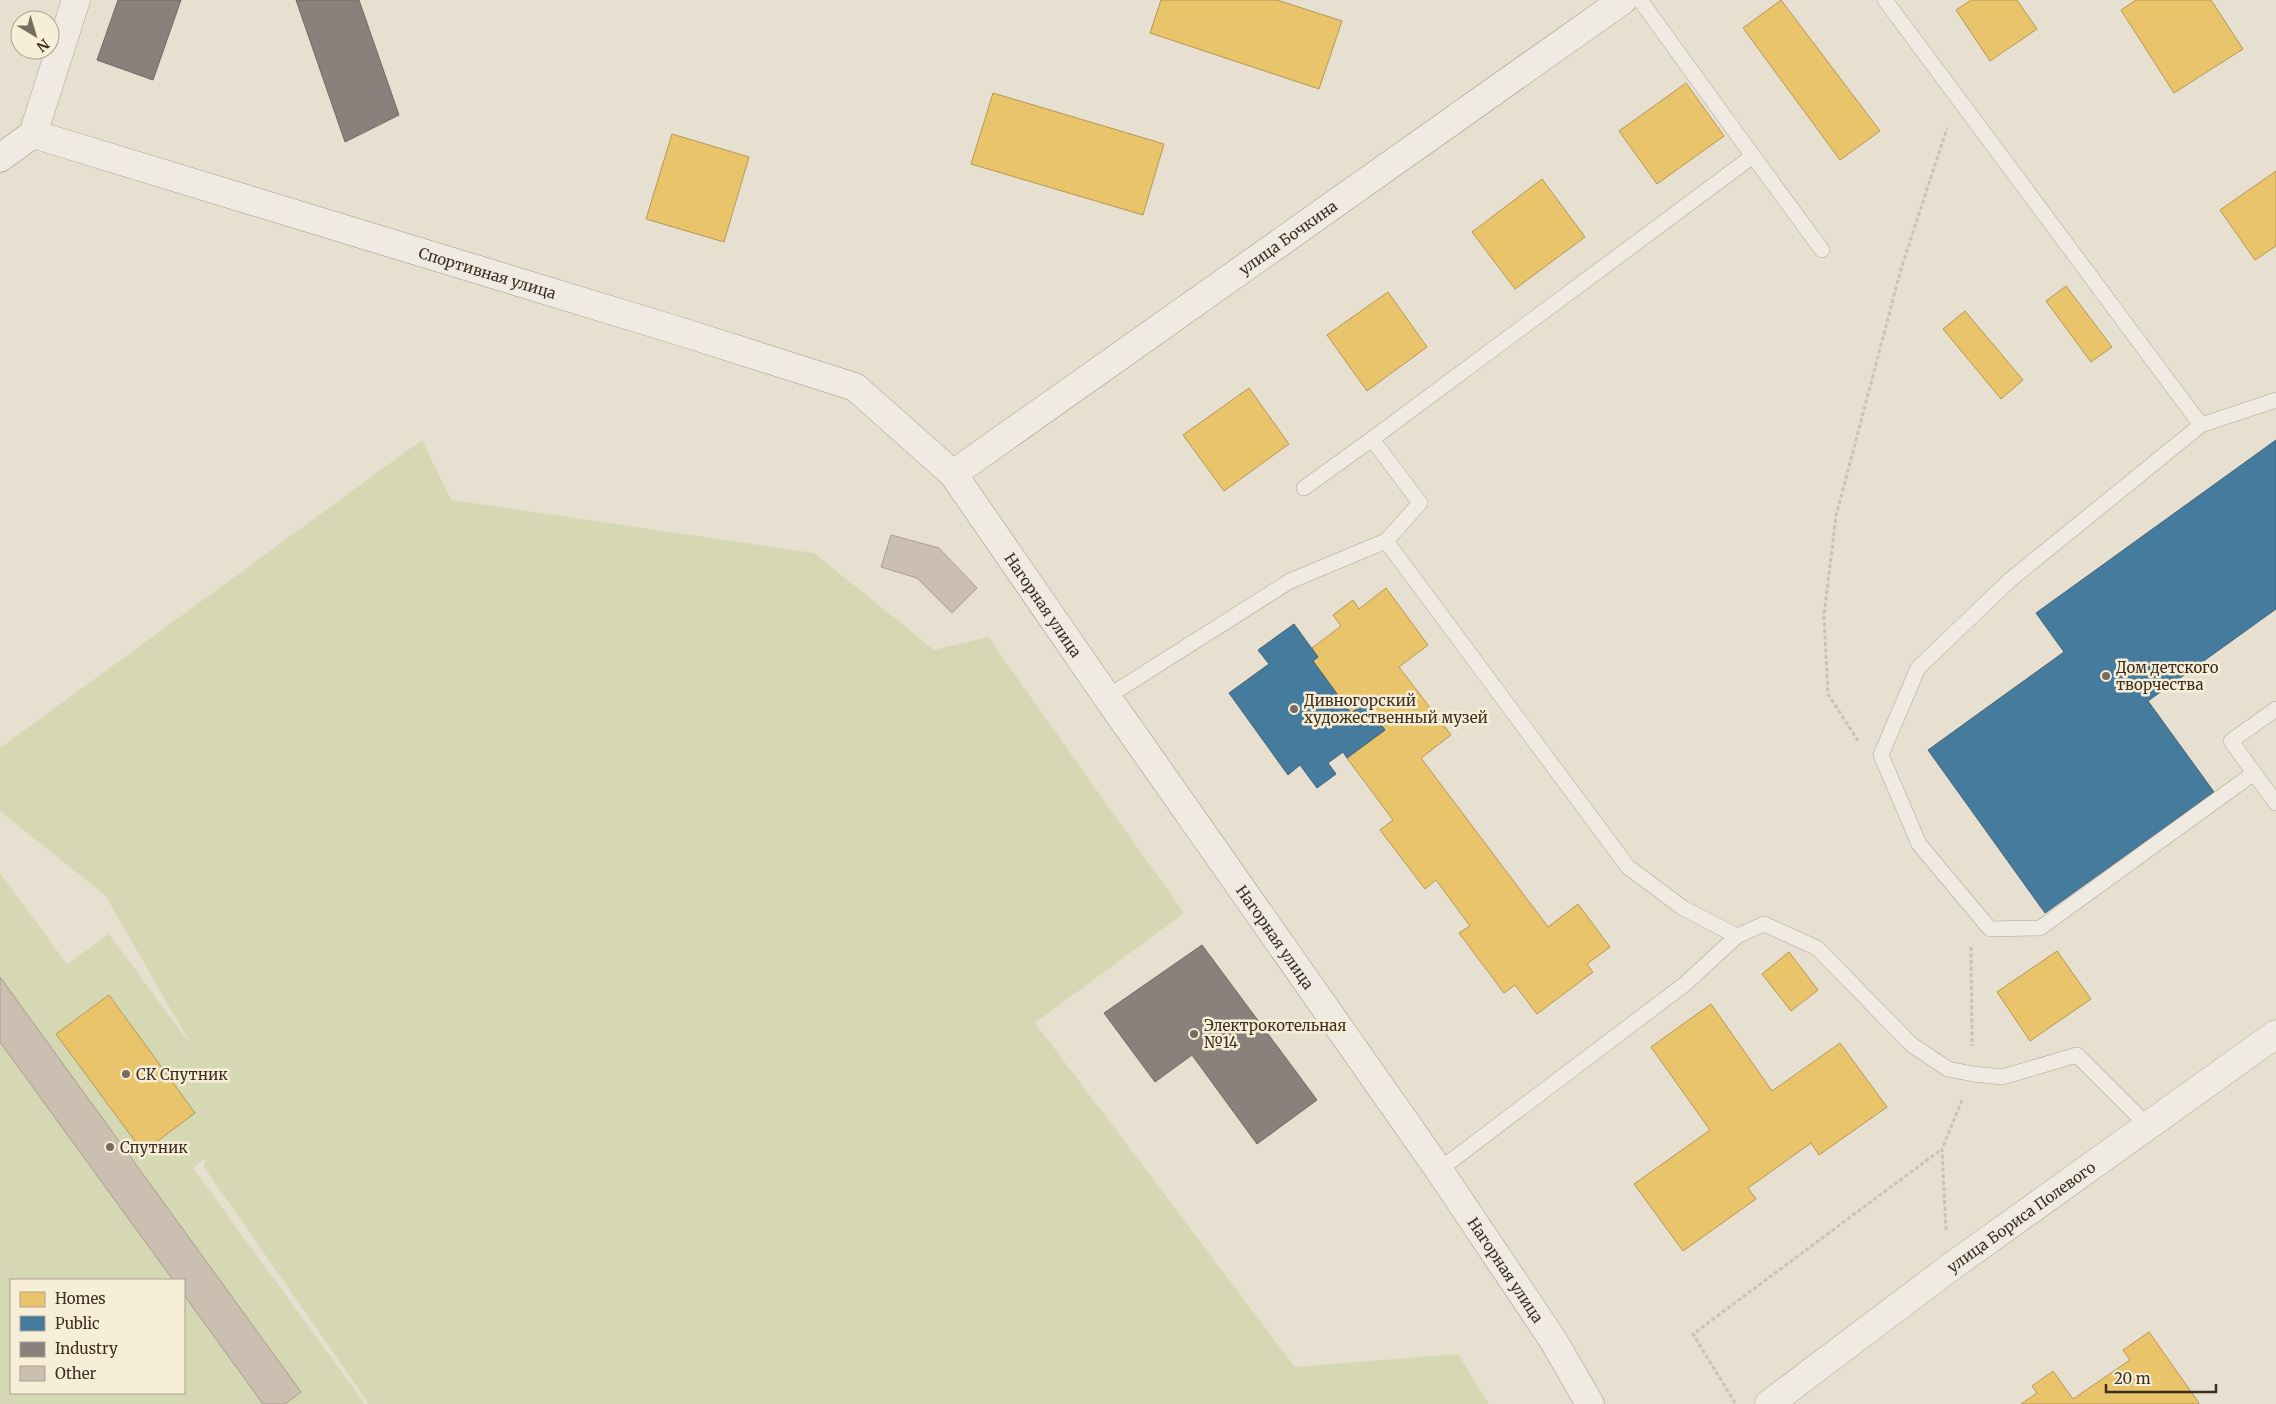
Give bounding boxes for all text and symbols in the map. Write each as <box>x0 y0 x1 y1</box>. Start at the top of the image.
north arrow <box>10 10 60 60</box>
text: N <box>33 35 53 56</box>
street label: улица Бочкина <box>1235 196 1341 279</box>
street label: Спортивная улица <box>417 243 559 303</box>
street label: Нагорная улица <box>1001 549 1086 661</box>
place label: Дом детского творчества <box>2116 658 2219 694</box>
marker: Дом детского творчества <box>2100 670 2112 682</box>
place label: Дивногорский художественный музей <box>1304 691 1488 727</box>
marker: Дивногорский художественный музей <box>1288 703 1300 715</box>
street label: Нагорная улица <box>1232 881 1318 993</box>
place label: Электрокотельная №14 <box>1204 1016 1347 1052</box>
marker: Электрокотельная №14 <box>1188 1028 1200 1040</box>
place label: СК Спутник <box>136 1065 228 1084</box>
marker: СК Спутник <box>120 1068 132 1080</box>
place label: Спутник <box>120 1138 188 1157</box>
marker: Спутник <box>104 1141 116 1153</box>
street label: улица Бориса Полевого <box>1943 1157 2099 1276</box>
street label: Нагорная улица <box>1464 1214 1548 1326</box>
legend <box>10 1279 185 1394</box>
text: Homes <box>55 1289 106 1308</box>
text: Public <box>55 1314 100 1333</box>
text: Industry <box>55 1339 118 1358</box>
scale bar <box>2106 1362 2216 1394</box>
text: Other <box>55 1364 97 1383</box>
text: 20 m <box>2114 1369 2151 1388</box>

